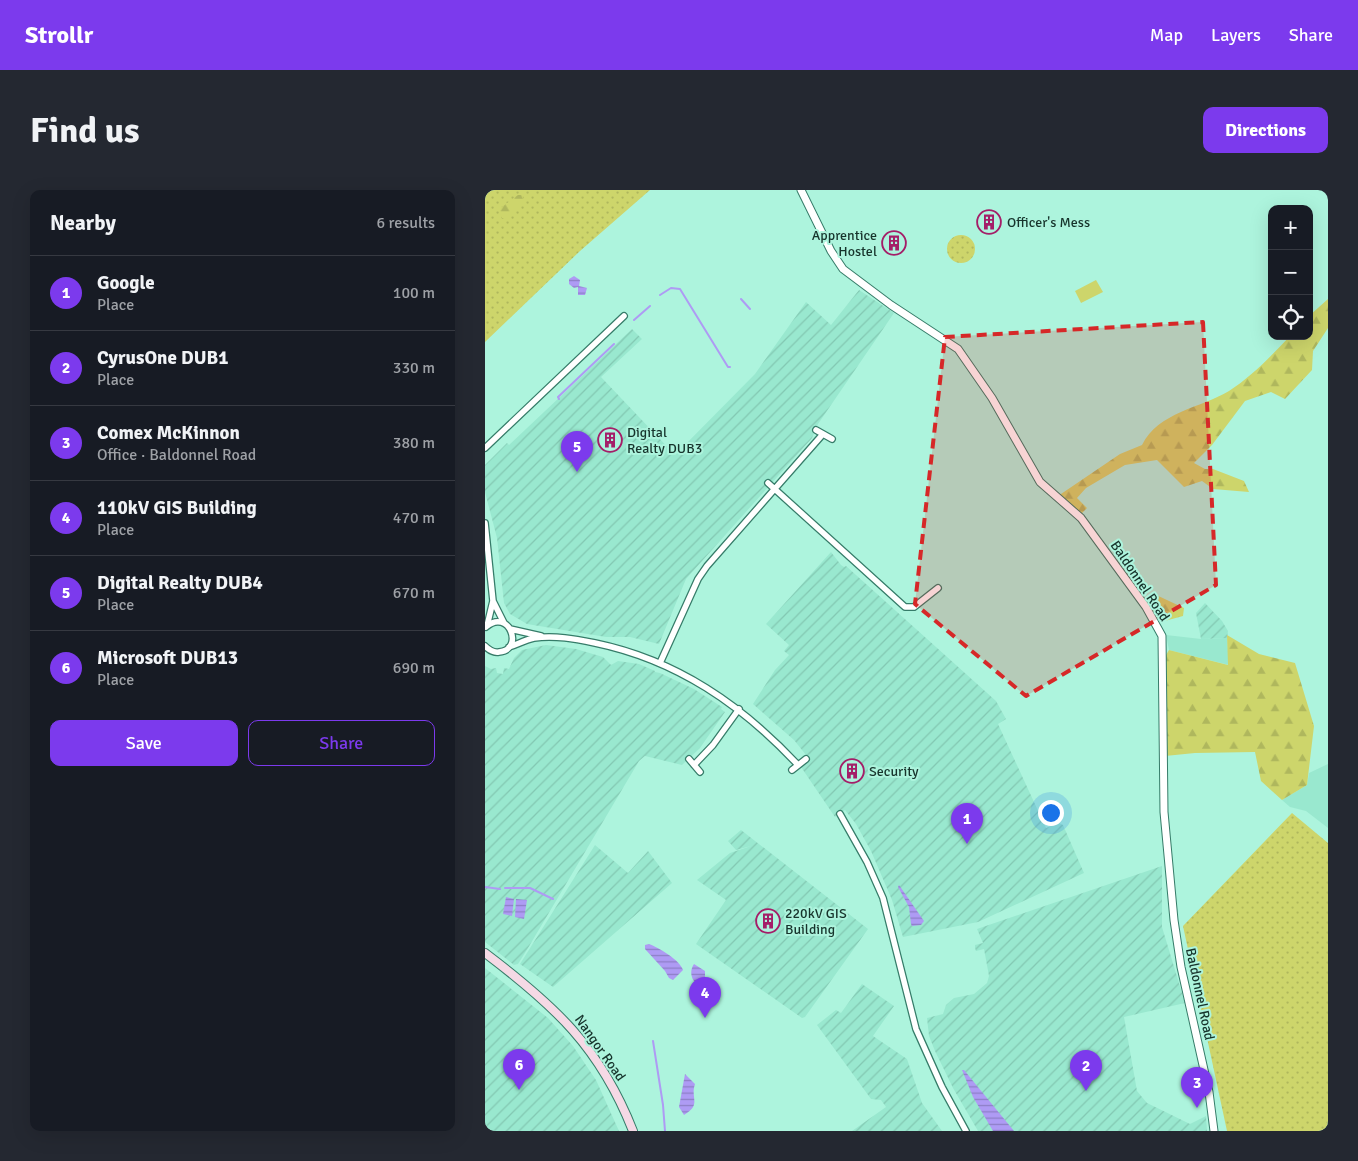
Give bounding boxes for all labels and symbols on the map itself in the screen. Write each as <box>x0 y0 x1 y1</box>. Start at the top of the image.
building icon: Officer's Mess <box>976 209 1002 235</box>
place label: Officer's Mess <box>1007 214 1090 231</box>
place label: Apprentice Hostel <box>812 227 877 260</box>
building icon: Apprentice Hostel <box>881 230 907 256</box>
place label: Digital Realty DUB3 <box>627 424 702 457</box>
building icon: Digital Realty DUB3 <box>597 427 623 453</box>
pin: 5 <box>561 431 593 472</box>
street label: Baldonnel Road <box>1107 537 1173 625</box>
building icon: Security <box>839 758 865 784</box>
place label: Security <box>869 763 919 780</box>
your location <box>1038 800 1064 826</box>
pin: 1 <box>951 803 983 844</box>
place label: 220kV GIS Building <box>785 905 847 938</box>
building icon: 220kV GIS Building <box>755 908 781 934</box>
street label: Baldonnel Road <box>1182 946 1218 1042</box>
pin: 4 <box>689 977 721 1018</box>
street label: Nangor Road <box>571 1012 629 1084</box>
pin: 6 <box>503 1049 535 1090</box>
pin: 2 <box>1070 1050 1102 1091</box>
pin: 3 <box>1181 1067 1213 1108</box>

